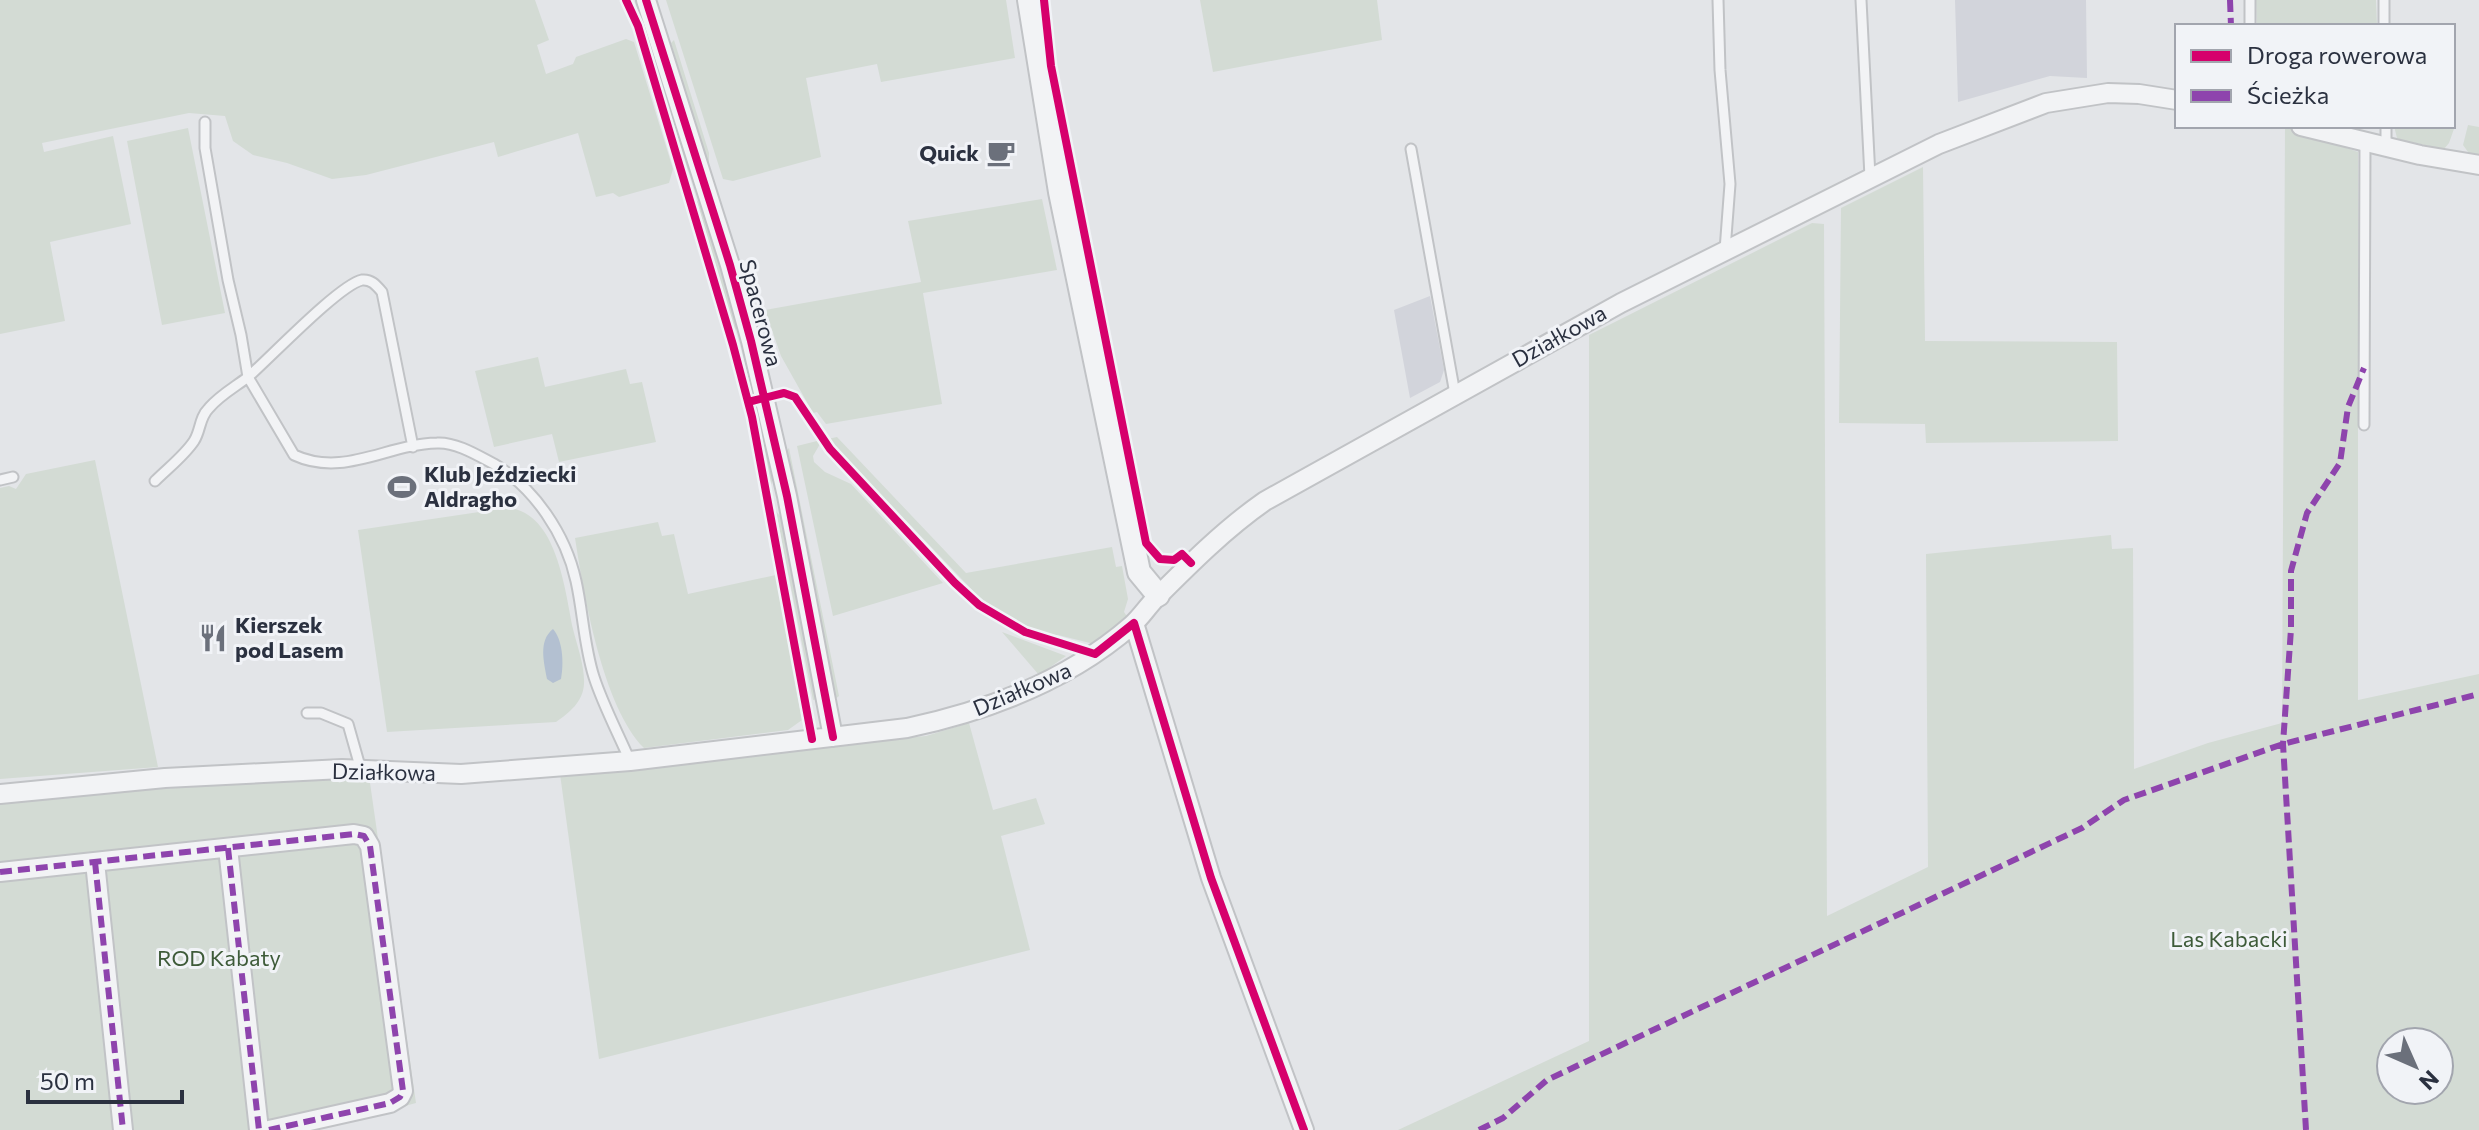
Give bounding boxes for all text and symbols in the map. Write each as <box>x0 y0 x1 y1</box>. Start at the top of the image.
legend <box>2175 24 2455 128</box>
text: Droga rowerowa <box>2247 40 2427 69</box>
text: Ścieżka <box>2247 80 2329 109</box>
cafe icon: Quick <box>986 138 1016 168</box>
place label: Quick <box>919 139 979 166</box>
street label: Spacerowa <box>734 256 789 369</box>
street label: Działkowa <box>1507 299 1611 373</box>
place label: Klub Jeździecki Aldragho <box>424 460 576 512</box>
sports icon: Klub Jeździecki Aldragho <box>387 472 417 502</box>
place label: Kierszek pod Lasem <box>235 611 344 663</box>
restaurant icon: Kierszek pod Lasem <box>198 623 228 653</box>
street label: Działkowa <box>969 656 1075 721</box>
street label: Działkowa <box>332 757 436 786</box>
park label: Las Kabacki <box>2170 925 2288 952</box>
park label: ROD Kabaty <box>157 944 281 971</box>
north arrow <box>2375 1026 2455 1106</box>
scale bar <box>28 1054 182 1104</box>
text: N <box>2414 1065 2445 1096</box>
text: 50 m <box>40 1066 95 1095</box>

